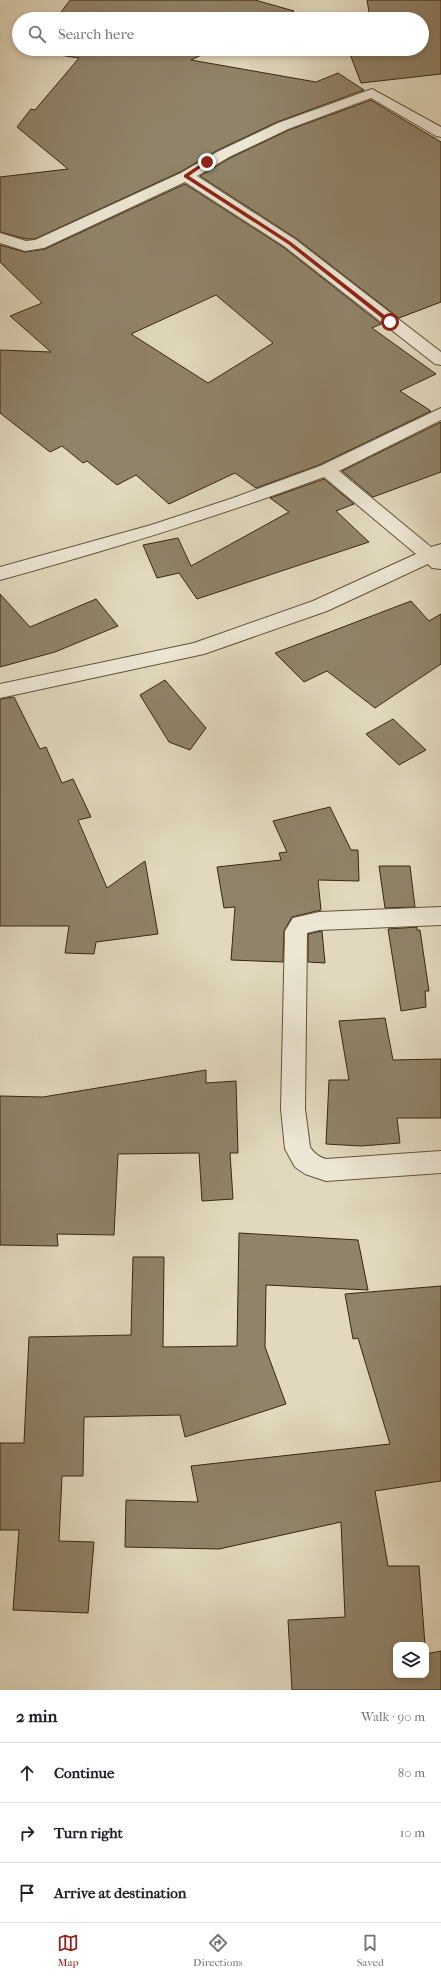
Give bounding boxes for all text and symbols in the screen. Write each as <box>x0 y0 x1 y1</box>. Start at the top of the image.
search box <box>12 12 429 56</box>
icon: search <box>26 23 48 45</box>
text: Search here <box>58 25 134 43</box>
route end <box>198 153 216 171</box>
route start <box>381 313 399 331</box>
map controls <box>393 1642 429 1678</box>
button: layers <box>393 1642 429 1678</box>
text: 2 min <box>16 1706 57 1726</box>
text: Walk · 90 m <box>361 1709 425 1724</box>
icon: ahead <box>16 1762 38 1784</box>
text: Continue <box>54 1764 114 1782</box>
text: 80 m <box>398 1765 425 1780</box>
icon: right <box>16 1822 38 1844</box>
text: Turn right <box>54 1824 123 1842</box>
text: 10 m <box>400 1825 425 1840</box>
icon: arrive <box>16 1882 38 1904</box>
text: Arrive at destination <box>54 1884 186 1902</box>
tab: Map <box>57 1932 79 1969</box>
tab: Directions <box>193 1932 243 1969</box>
tab: Saved <box>357 1932 384 1969</box>

